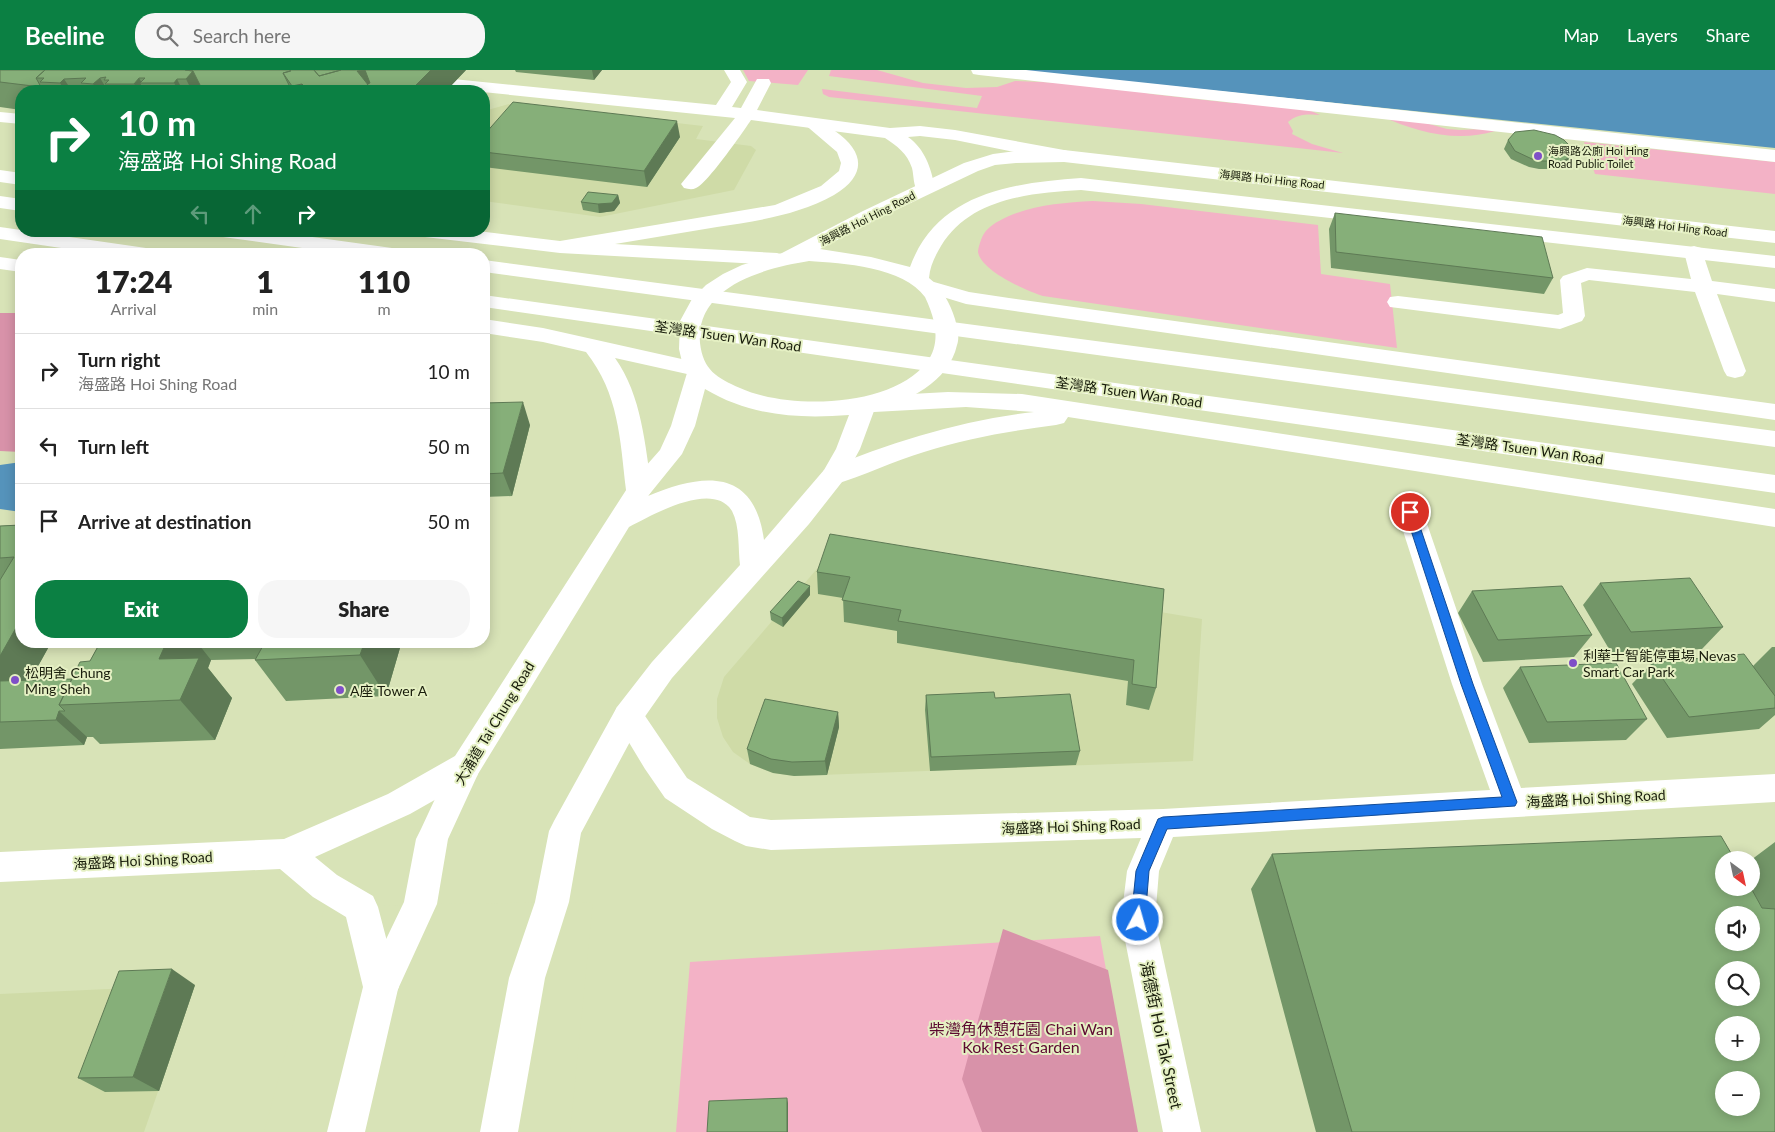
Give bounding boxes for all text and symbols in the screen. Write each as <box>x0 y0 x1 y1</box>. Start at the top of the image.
search box <box>135 13 485 58</box>
text: Beeline <box>25 21 105 50</box>
icon: search <box>153 21 181 49</box>
text: Search here <box>193 24 291 47</box>
text: Map <box>1563 24 1599 46</box>
text: Layers <box>1627 24 1678 46</box>
text: Share <box>1706 24 1750 46</box>
text: 10 m <box>118 101 196 143</box>
icon: right <box>35 105 100 170</box>
place label: 海興路公廁 Hoi Hing Road Public Toilet <box>1548 144 1649 170</box>
text: 海盛路 Hoi Shing Road <box>118 147 337 174</box>
marker: 海興路公廁 Hoi Hing Road Public Toilet <box>1532 150 1544 162</box>
street label: 海興路 Hoi Hing Road <box>1219 167 1325 191</box>
street label: 海興路 Hoi Hing Road <box>817 188 917 248</box>
icon: left <box>186 200 214 228</box>
icon: ahead <box>239 200 267 228</box>
icon: right <box>292 200 320 228</box>
street label: 海興路 Hoi Hing Road <box>1622 213 1728 239</box>
text: 17:24 <box>95 263 172 299</box>
text: 1 <box>256 263 274 299</box>
text: 110 <box>358 263 410 299</box>
text: Arrival <box>111 299 157 318</box>
text: min <box>252 299 278 318</box>
text: m <box>377 299 391 318</box>
street label: 荃灣路 Tsuen Wan Road <box>654 317 802 355</box>
text: Turn right <box>78 348 160 371</box>
icon: right <box>35 357 63 385</box>
text: 10 m <box>427 360 470 383</box>
street label: 荃灣路 Tsuen Wan Road <box>1055 373 1203 411</box>
text: 海盛路 Hoi Shing Road <box>78 374 237 393</box>
street label: 荃灣路 Tsuen Wan Road <box>1456 430 1604 468</box>
icon: left <box>35 432 63 460</box>
text: Turn left <box>78 435 149 458</box>
text: 50 m <box>427 435 470 458</box>
pin <box>1389 491 1431 533</box>
icon: arrive <box>1396 498 1424 526</box>
icon: arrive <box>35 507 63 535</box>
text: Arrive at destination <box>78 510 251 533</box>
text: 50 m <box>427 510 470 533</box>
button: Exit <box>35 580 248 638</box>
button: Share <box>258 580 470 638</box>
place label: 利華士智能停車場 Nevas Smart Car Park <box>1583 647 1736 680</box>
marker: 利華士智能停車場 Nevas Smart Car Park <box>1567 657 1579 669</box>
street label: 大涌道 Tai Chung Road <box>450 658 538 788</box>
place label: 松明舍 Chung Ming Sheh <box>25 664 111 697</box>
marker: 松明舍 Chung Ming Sheh <box>9 674 21 686</box>
place label: A座 Tower A <box>350 682 428 699</box>
marker: A座 Tower A <box>334 684 346 696</box>
street label: 海盛路 Hoi Shing Road <box>1526 786 1666 810</box>
street label: 海盛路 Hoi Shing Road <box>1001 815 1141 837</box>
street label: 海盛路 Hoi Shing Road <box>73 848 213 872</box>
north arrow <box>1715 851 1760 896</box>
map controls <box>1715 851 1760 1116</box>
position arrow <box>1111 893 1163 945</box>
button: sound <box>1715 906 1760 951</box>
street label: 海德街 Hoi Tak Street <box>1137 959 1187 1111</box>
button: search <box>1715 961 1760 1006</box>
button: + <box>1715 1016 1760 1061</box>
park label: 柴灣角休憩花園 Chai Wan Kok Rest Garden <box>929 1019 1113 1056</box>
button: − <box>1715 1071 1760 1116</box>

